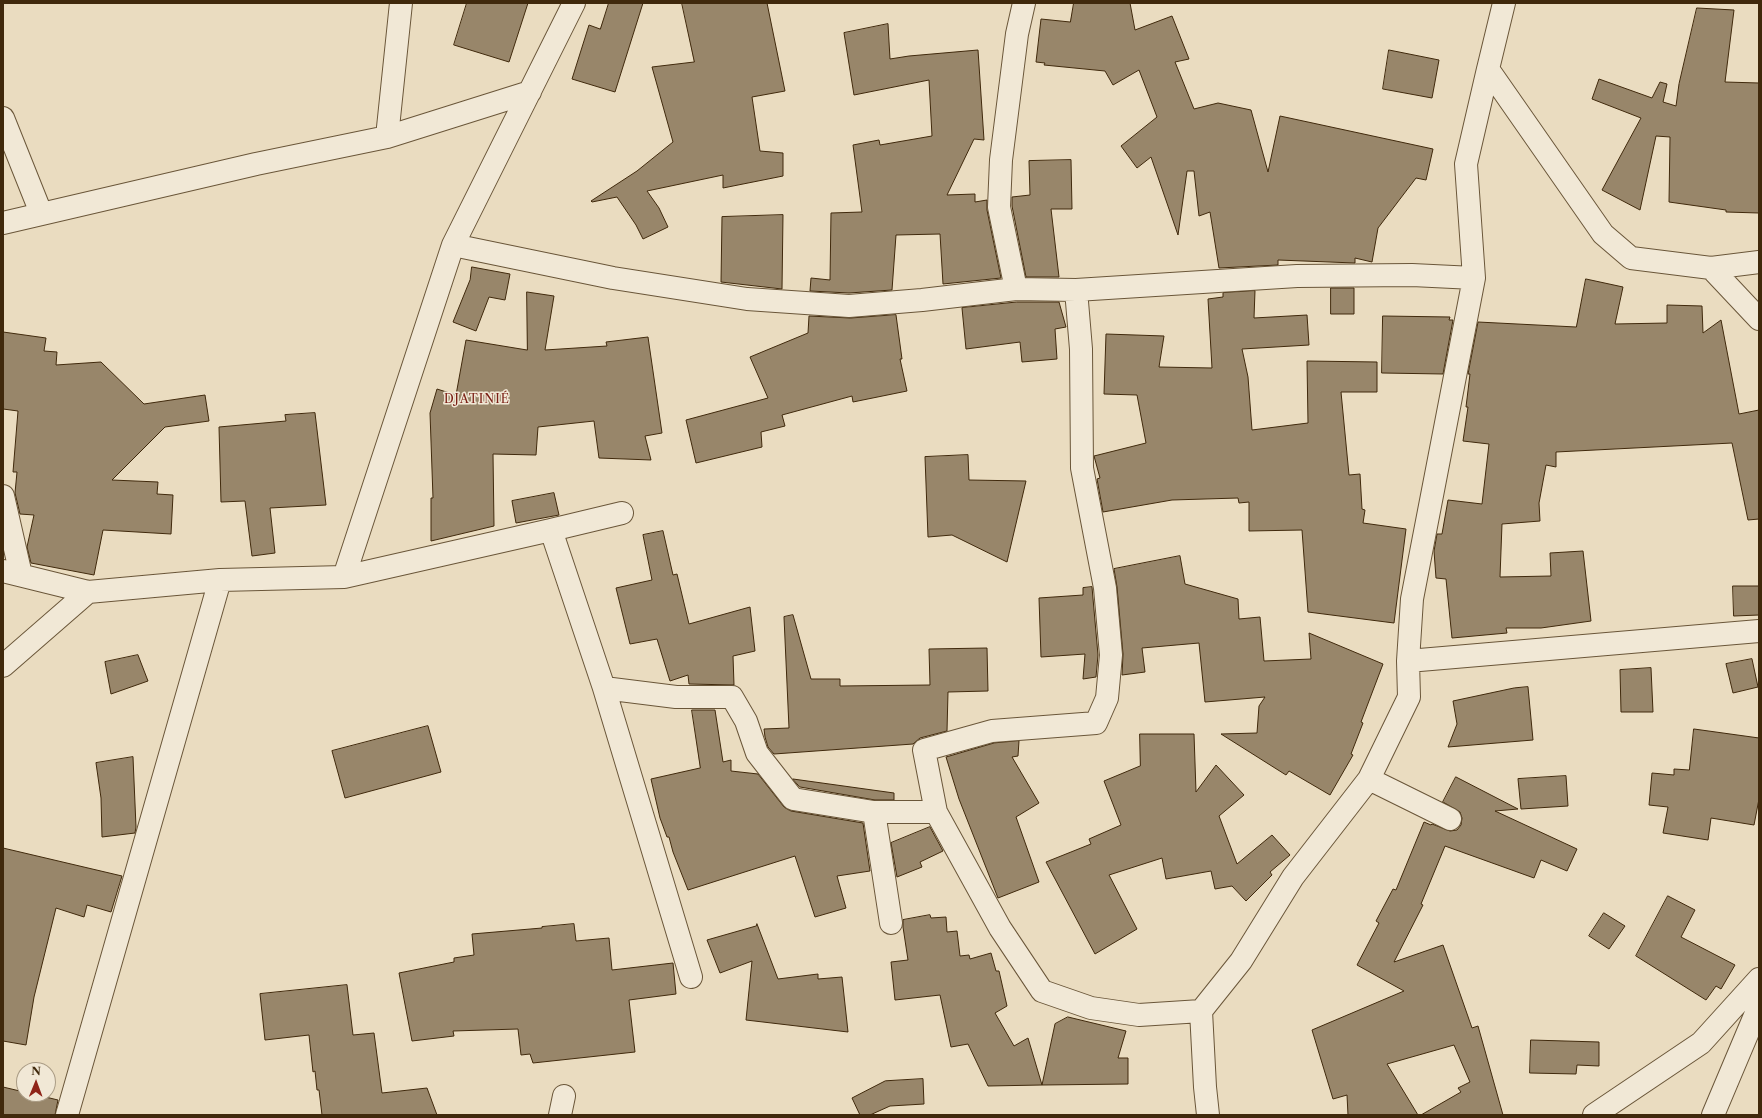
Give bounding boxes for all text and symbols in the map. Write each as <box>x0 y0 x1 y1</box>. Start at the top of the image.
district label: DJATINIÉ <box>444 393 510 407</box>
north arrow <box>16 1062 56 1102</box>
text: N <box>31 1064 41 1078</box>

